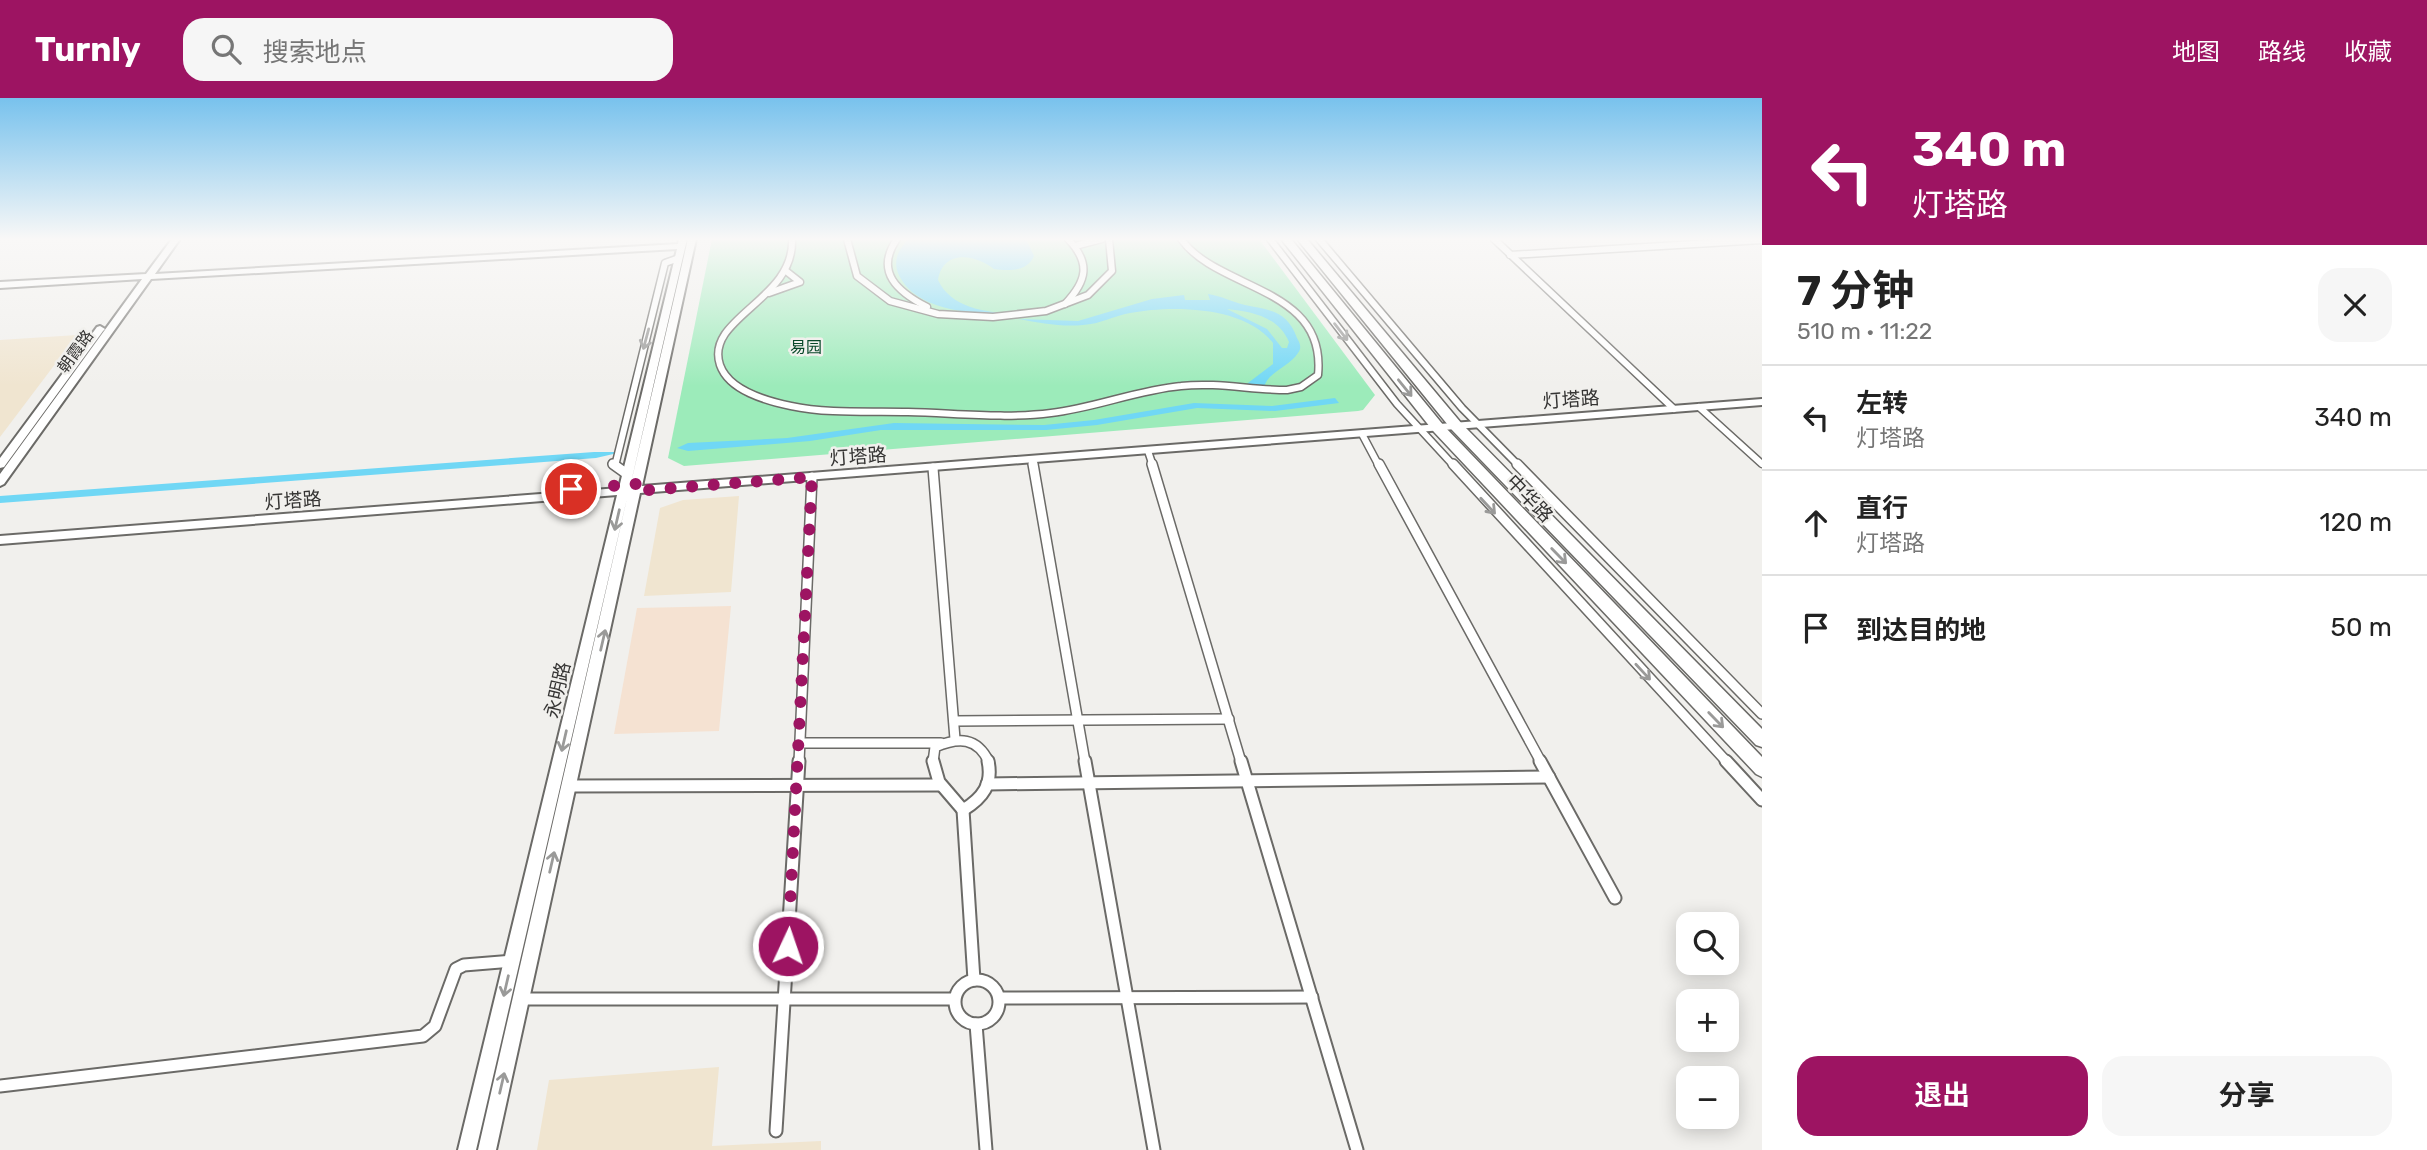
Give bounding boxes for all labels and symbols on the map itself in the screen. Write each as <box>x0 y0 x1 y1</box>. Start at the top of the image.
one-way arrow <box>1334 322 1349 341</box>
street label: 朝霞路 <box>54 326 97 376</box>
one-way arrow <box>639 327 652 350</box>
park label: 易园 <box>790 338 822 357</box>
one-way arrow <box>1397 379 1413 397</box>
street label: 灯塔路 <box>1542 386 1600 413</box>
street label: 灯塔路 <box>829 443 887 470</box>
pin <box>541 459 601 519</box>
street label: 中华路 <box>1502 470 1558 527</box>
street label: 灯塔路 <box>264 487 322 514</box>
one-way arrow <box>1480 497 1496 515</box>
one-way arrow <box>609 508 623 531</box>
one-way arrow <box>1550 547 1567 564</box>
one-way arrow <box>596 629 610 652</box>
street label: 永明路 <box>540 660 575 720</box>
one-way arrow <box>1635 663 1651 681</box>
one-way arrow <box>1707 711 1724 728</box>
one-way arrow <box>557 729 570 752</box>
one-way arrow <box>547 851 560 873</box>
position arrow <box>751 909 825 983</box>
one-way arrow <box>498 975 511 997</box>
one-way arrow <box>496 1072 510 1095</box>

